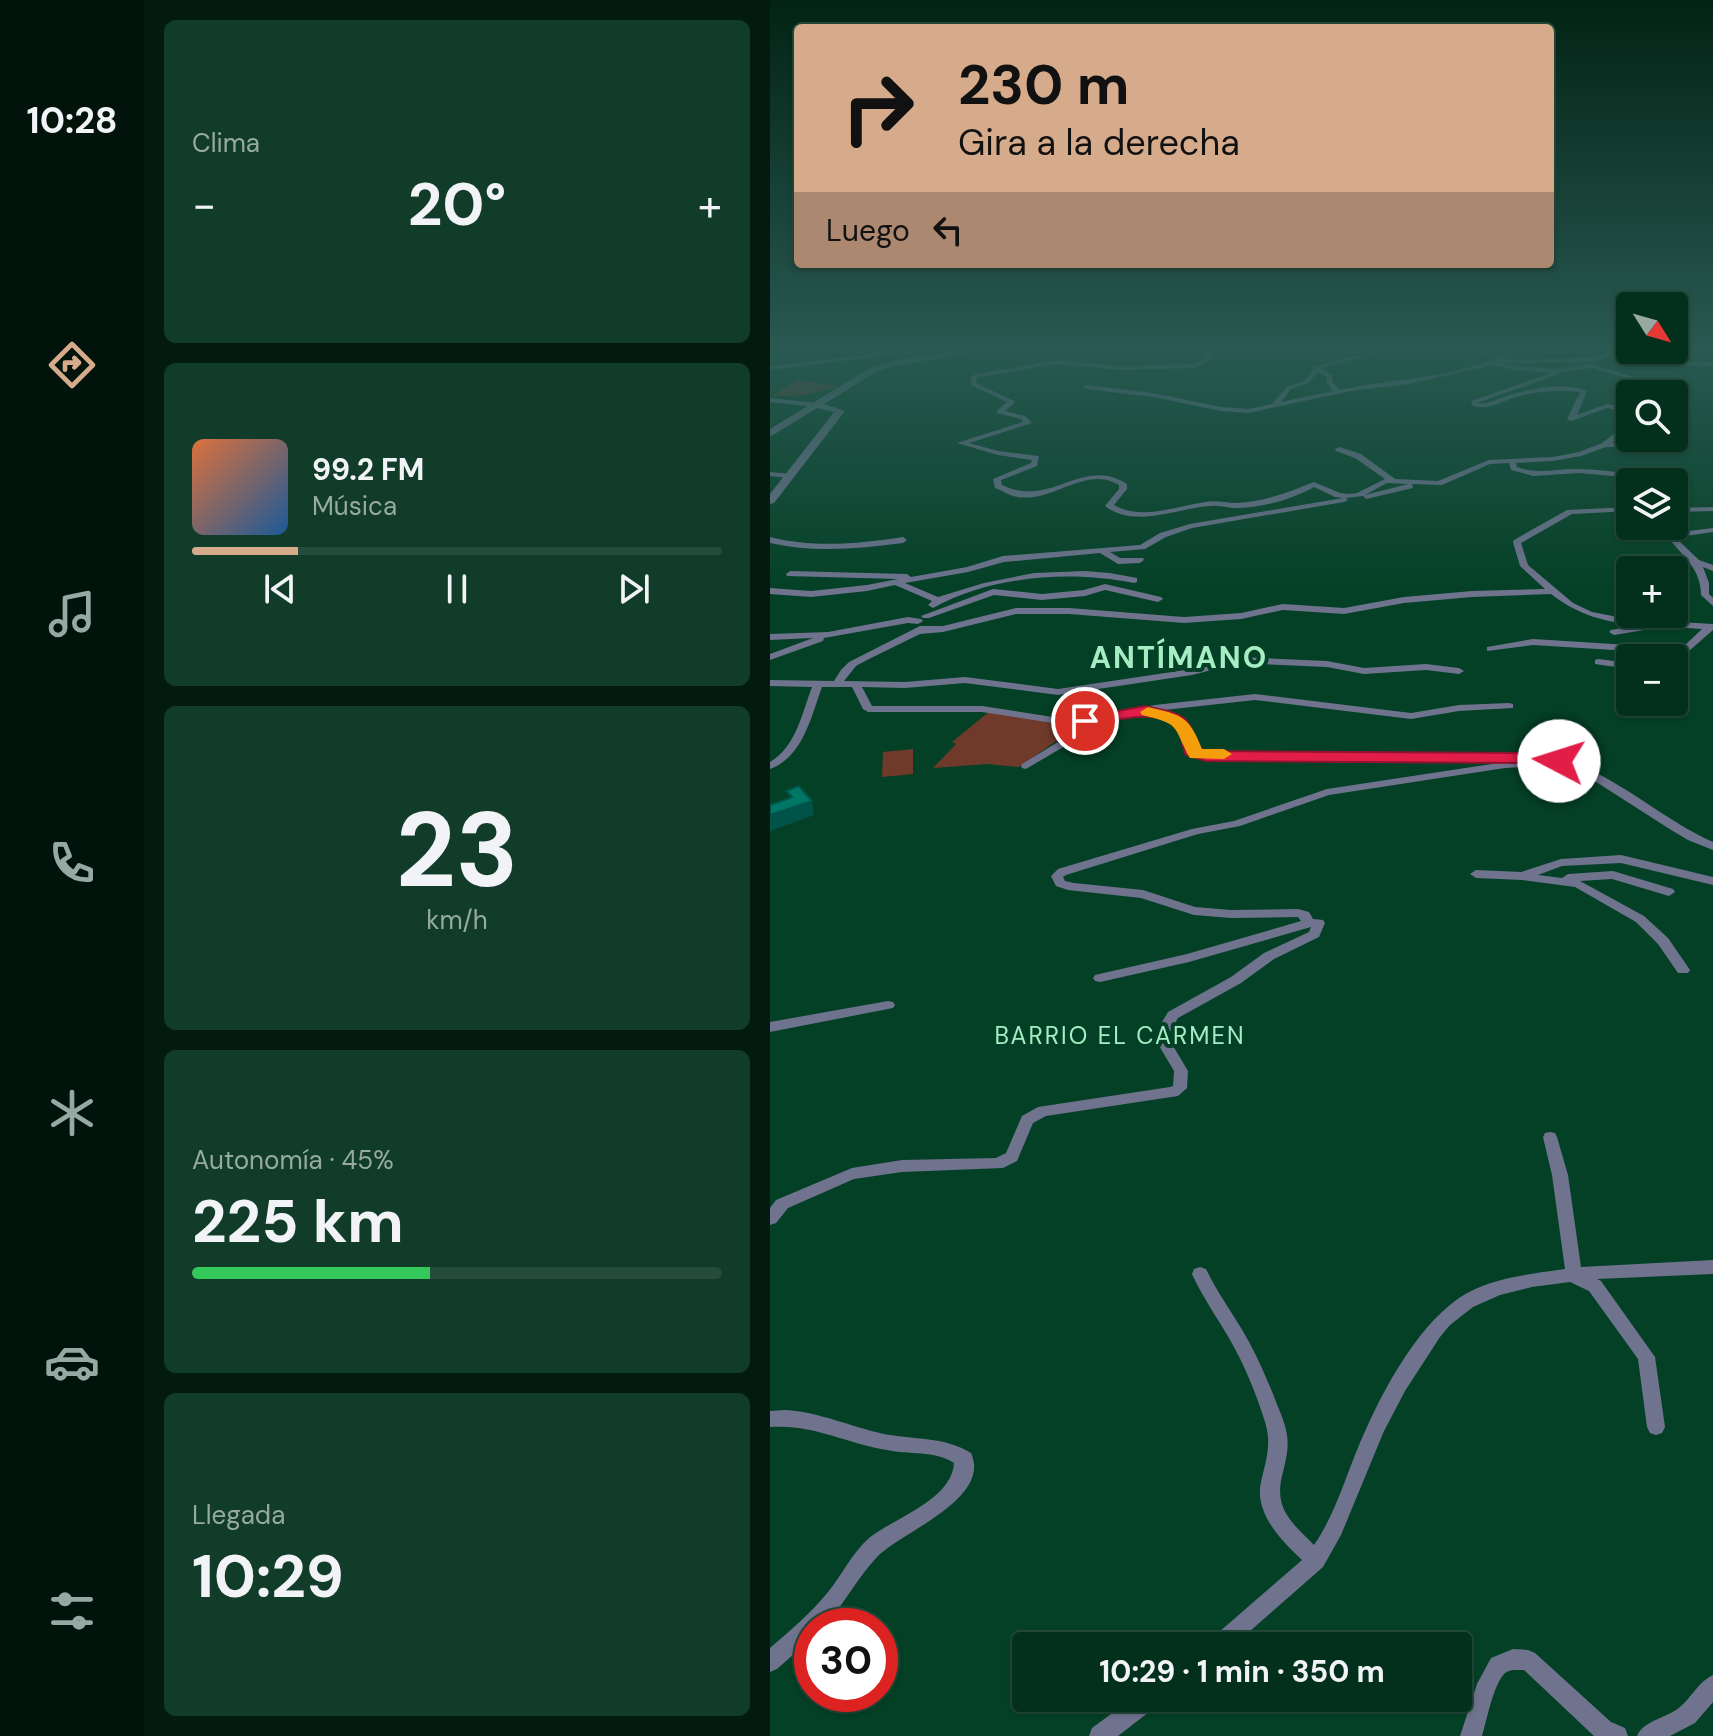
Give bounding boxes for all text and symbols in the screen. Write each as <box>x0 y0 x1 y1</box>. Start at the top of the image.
text: 230 m <box>958 48 1129 121</box>
icon: right <box>826 56 930 160</box>
text: 10:28 <box>27 97 117 144</box>
text: Gira a la derecha <box>958 119 1240 166</box>
text: Clima <box>192 126 260 160</box>
text: 20° <box>408 165 506 244</box>
text: − <box>192 176 216 234</box>
text: + <box>698 176 722 234</box>
icon: left <box>926 208 970 252</box>
text: Luego <box>826 211 910 250</box>
north arrow <box>1616 292 1688 364</box>
map controls <box>1616 292 1688 716</box>
icon: directions <box>44 337 100 393</box>
button: search <box>1616 380 1688 452</box>
text: 99.2 FM <box>312 450 424 489</box>
button: layers <box>1616 468 1688 540</box>
text: Música <box>312 489 397 523</box>
button: + <box>1616 556 1688 628</box>
icon: previous <box>258 567 302 611</box>
icon: pause <box>435 567 479 611</box>
icon: next <box>612 567 656 611</box>
icon: music <box>44 586 100 642</box>
district label: ANTÍMANO <box>1090 638 1268 677</box>
button: − <box>1616 644 1688 716</box>
pin <box>1051 687 1119 755</box>
icon: arrive <box>1063 699 1107 743</box>
position arrow <box>1517 719 1601 803</box>
text: 23 <box>396 783 518 918</box>
icon: phone <box>44 835 100 891</box>
text: km/h <box>426 903 488 937</box>
district label: BARRIO EL CARMEN <box>994 1020 1246 1051</box>
icon: climate <box>44 1085 100 1141</box>
text: Autonomía · 45% <box>192 1143 394 1177</box>
text: 225 km <box>192 1182 404 1261</box>
icon: car <box>44 1334 100 1390</box>
text: Llegada <box>192 1498 285 1532</box>
text: 10:29 <box>192 1537 344 1616</box>
icon: filters <box>44 1583 100 1639</box>
speed limit sign: 30 <box>794 1608 898 1712</box>
text: 10:29 · 1 min · 350 m <box>1099 1652 1385 1691</box>

